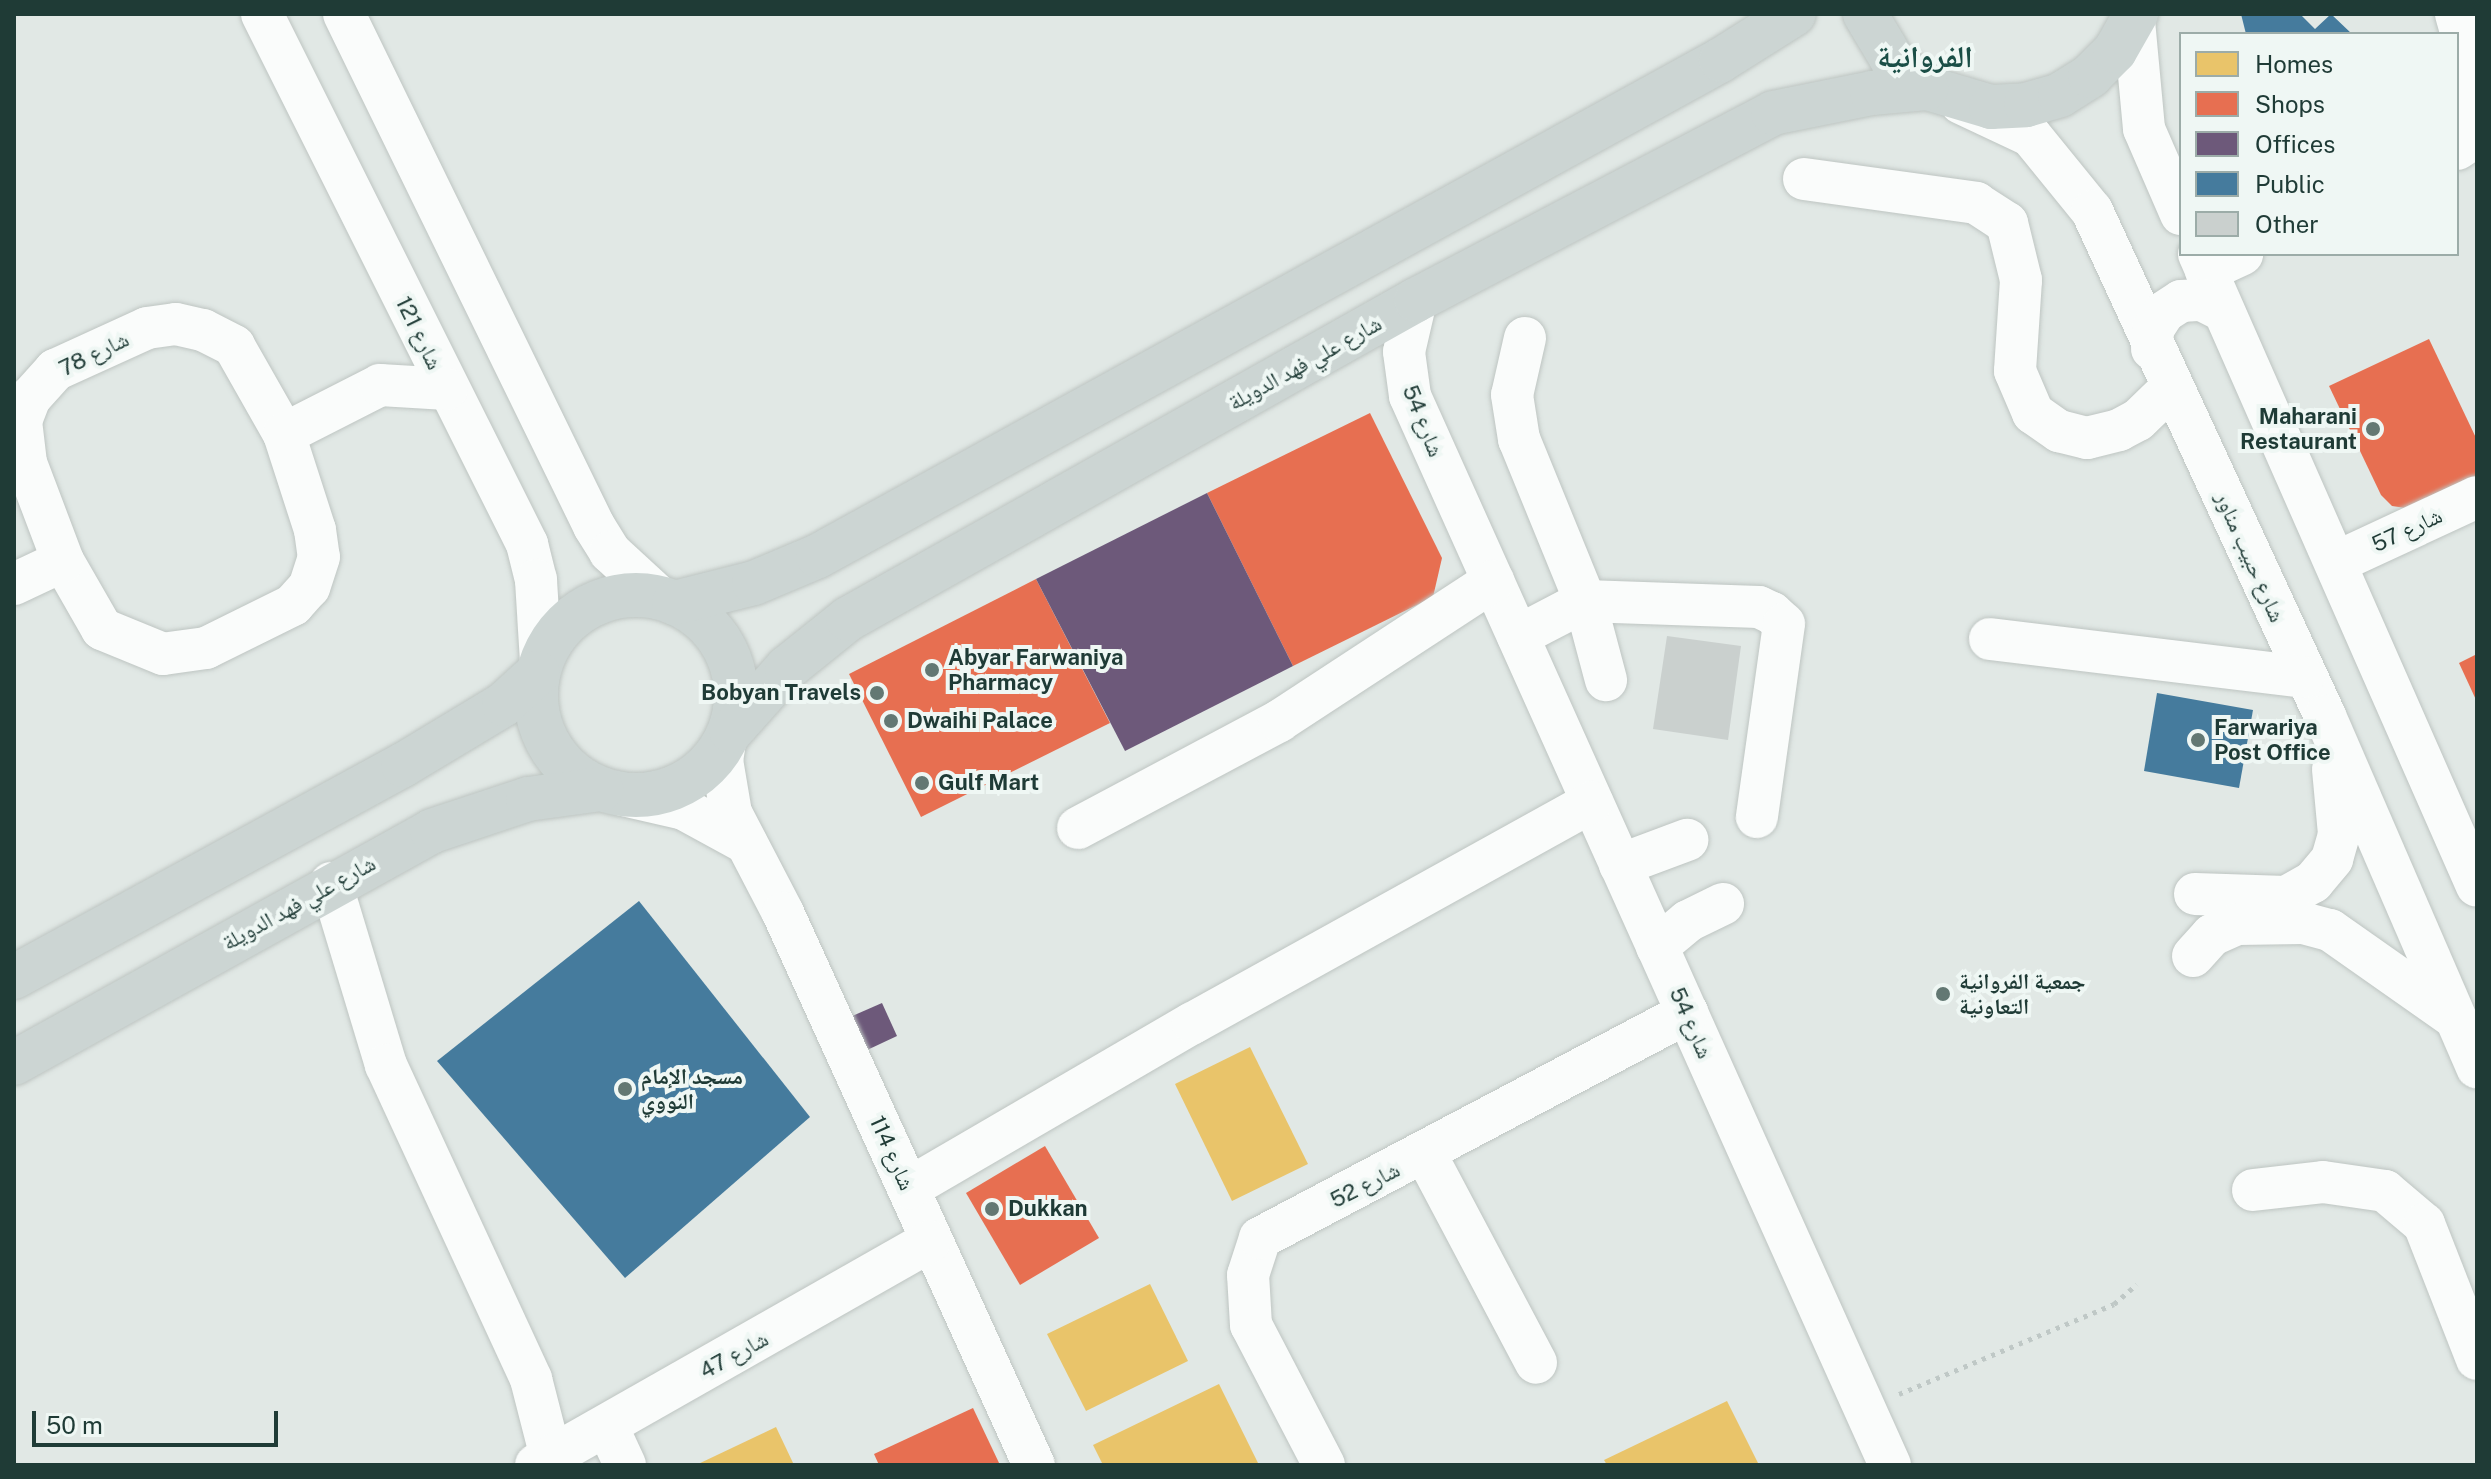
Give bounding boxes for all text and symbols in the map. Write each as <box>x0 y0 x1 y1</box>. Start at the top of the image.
legend <box>2179 32 2459 256</box>
district label: الفروانية <box>1877 38 1973 74</box>
text: Homes <box>2255 50 2333 78</box>
text: Shops <box>2255 90 2325 118</box>
text: Offices <box>2255 130 2335 158</box>
text: Public <box>2255 170 2325 198</box>
text: Other <box>2255 210 2319 238</box>
street label: شارع 121 <box>390 292 448 374</box>
street label: شارع علي فهد الدويلة <box>1224 310 1386 416</box>
street label: شارع 78 <box>55 326 133 382</box>
street label: شارع 54 <box>1397 381 1449 461</box>
place label: Maharani Restaurant <box>2240 403 2357 454</box>
marker: Maharani Restaurant <box>2364 420 2382 438</box>
street label: شارع حبيب مناور <box>2210 488 2290 626</box>
street label: شارع 57 <box>2368 502 2446 558</box>
place label: Abyar Farwaniya Pharmacy <box>948 644 1123 696</box>
marker: Abyar Farwaniya Pharmacy <box>923 661 941 679</box>
place label: Bobyan Travels <box>701 680 861 706</box>
marker: Bobyan Travels <box>868 684 886 702</box>
place label: Dwaihi Palace <box>907 708 1053 734</box>
marker: Dwaihi Palace <box>882 712 900 730</box>
place label: Farwariya Post Office <box>2214 714 2331 766</box>
marker: Farwariya Post Office <box>2189 731 2207 749</box>
place label: Gulf Mart <box>938 770 1039 796</box>
marker: Gulf Mart <box>913 774 931 792</box>
street label: شارع علي فهد الدويلة <box>218 850 380 956</box>
place label: جمعية الفروانية التعاونية <box>1959 968 2086 1020</box>
street label: شارع 54 <box>1664 983 1718 1063</box>
marker: جمعية الفروانية التعاونية <box>1934 985 1952 1003</box>
place label: مسجد الإمام النووي <box>641 1063 743 1114</box>
marker: مسجد الإمام النووي <box>616 1080 634 1098</box>
street label: شارع 114 <box>864 1112 920 1194</box>
street label: شارع 52 <box>1326 1156 1404 1214</box>
place label: Dukkan <box>1008 1196 1088 1222</box>
marker: Dukkan <box>983 1200 1001 1218</box>
street label: شارع 47 <box>695 1325 773 1385</box>
scale bar <box>36 1395 282 1445</box>
text: 50 m <box>46 1411 103 1439</box>

